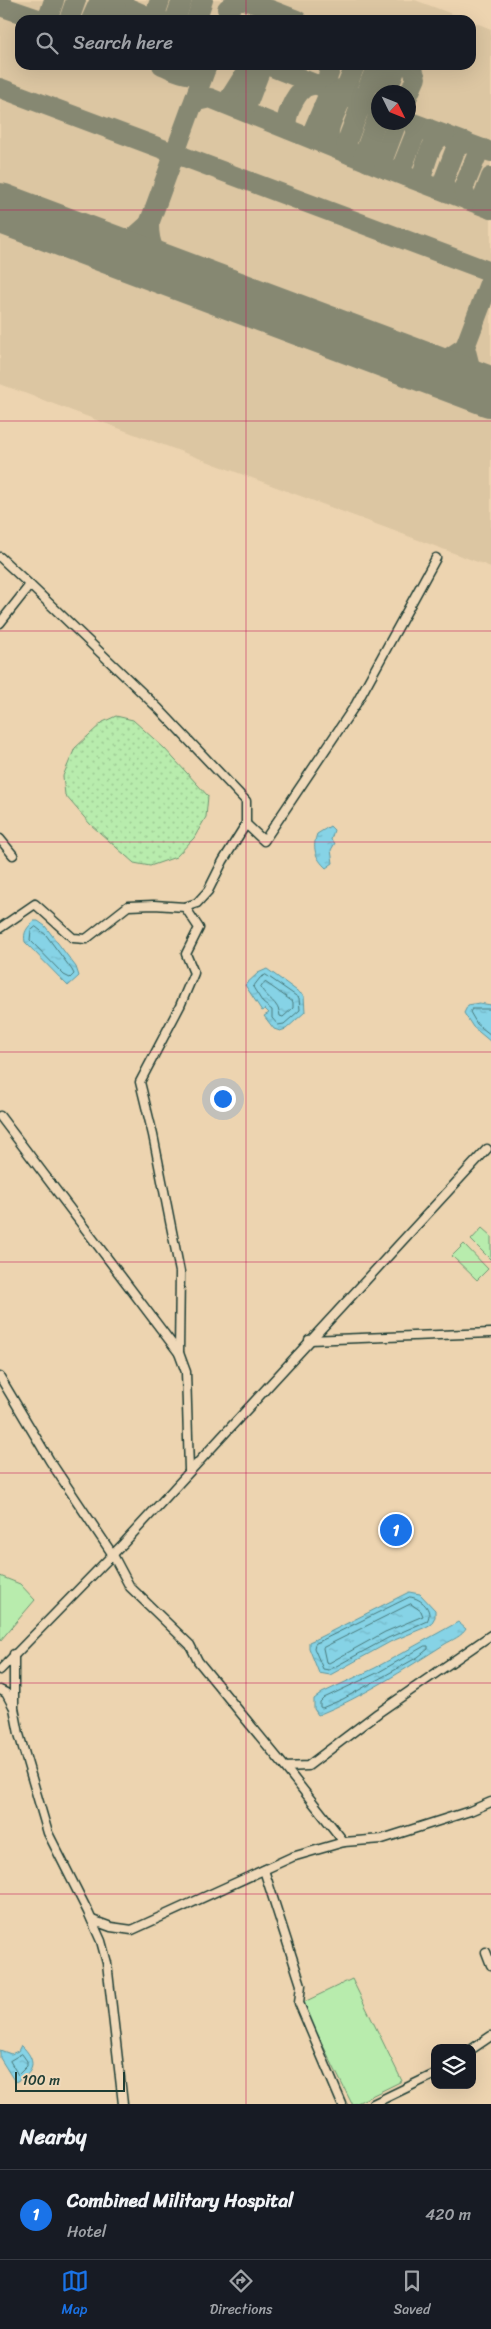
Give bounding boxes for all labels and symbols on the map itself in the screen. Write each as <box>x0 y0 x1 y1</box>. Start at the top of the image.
north arrow <box>371 85 416 130</box>
your location <box>210 1086 236 1112</box>
pin: 1 <box>380 1511 412 1549</box>
scale bar <box>15 2069 125 2092</box>

